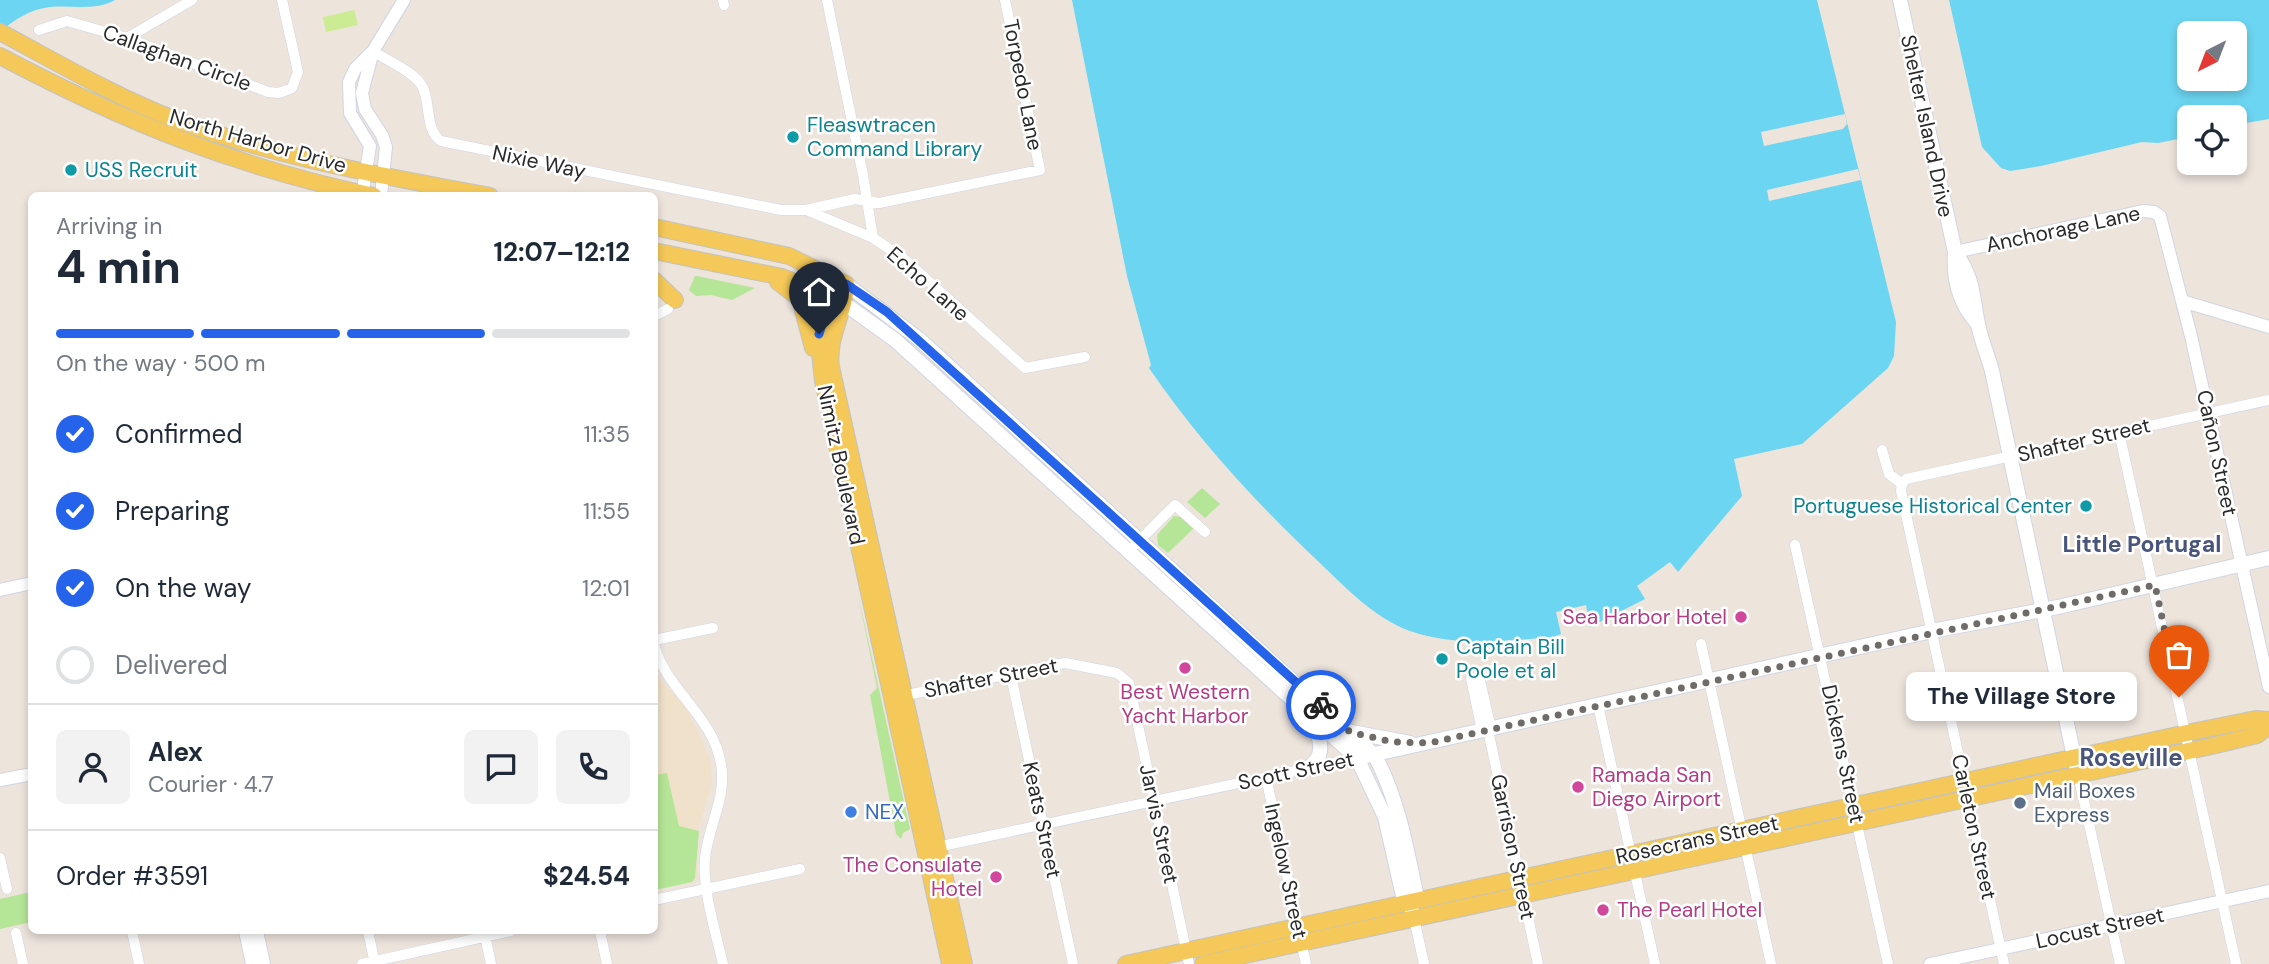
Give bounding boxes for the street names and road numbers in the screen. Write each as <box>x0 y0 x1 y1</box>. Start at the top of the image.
street label: Torpedo Lane <box>997 17 1049 153</box>
street label: Callaghan Circle <box>99 18 255 98</box>
street label: Shelter Island Drive <box>1894 32 1960 220</box>
street label: North Harbor Drive <box>166 102 350 180</box>
street label: Nixie Way <box>490 138 588 186</box>
street label: Anchorage Lane <box>1983 199 2143 259</box>
street label: Echo Lane <box>881 240 975 328</box>
street label: Nimitz Boulevard <box>810 383 872 547</box>
street label: Cañon Street <box>2190 387 2244 519</box>
street label: Shafter Street <box>2015 411 2153 469</box>
street label: Shafter Street <box>922 651 1060 705</box>
street label: Dickens Street <box>1815 682 1871 826</box>
street label: Scott Street <box>1235 745 1357 797</box>
street label: Carleton Street <box>1945 752 2003 902</box>
street label: Keats Street <box>1016 759 1068 881</box>
street label: Jarvis Street <box>1133 762 1185 886</box>
street label: Garrison Street <box>1484 772 1542 922</box>
street label: Ingelow Street <box>1258 801 1314 941</box>
street label: Rosecrans Street <box>1613 809 1781 871</box>
street label: Locust Street <box>2033 901 2167 955</box>

